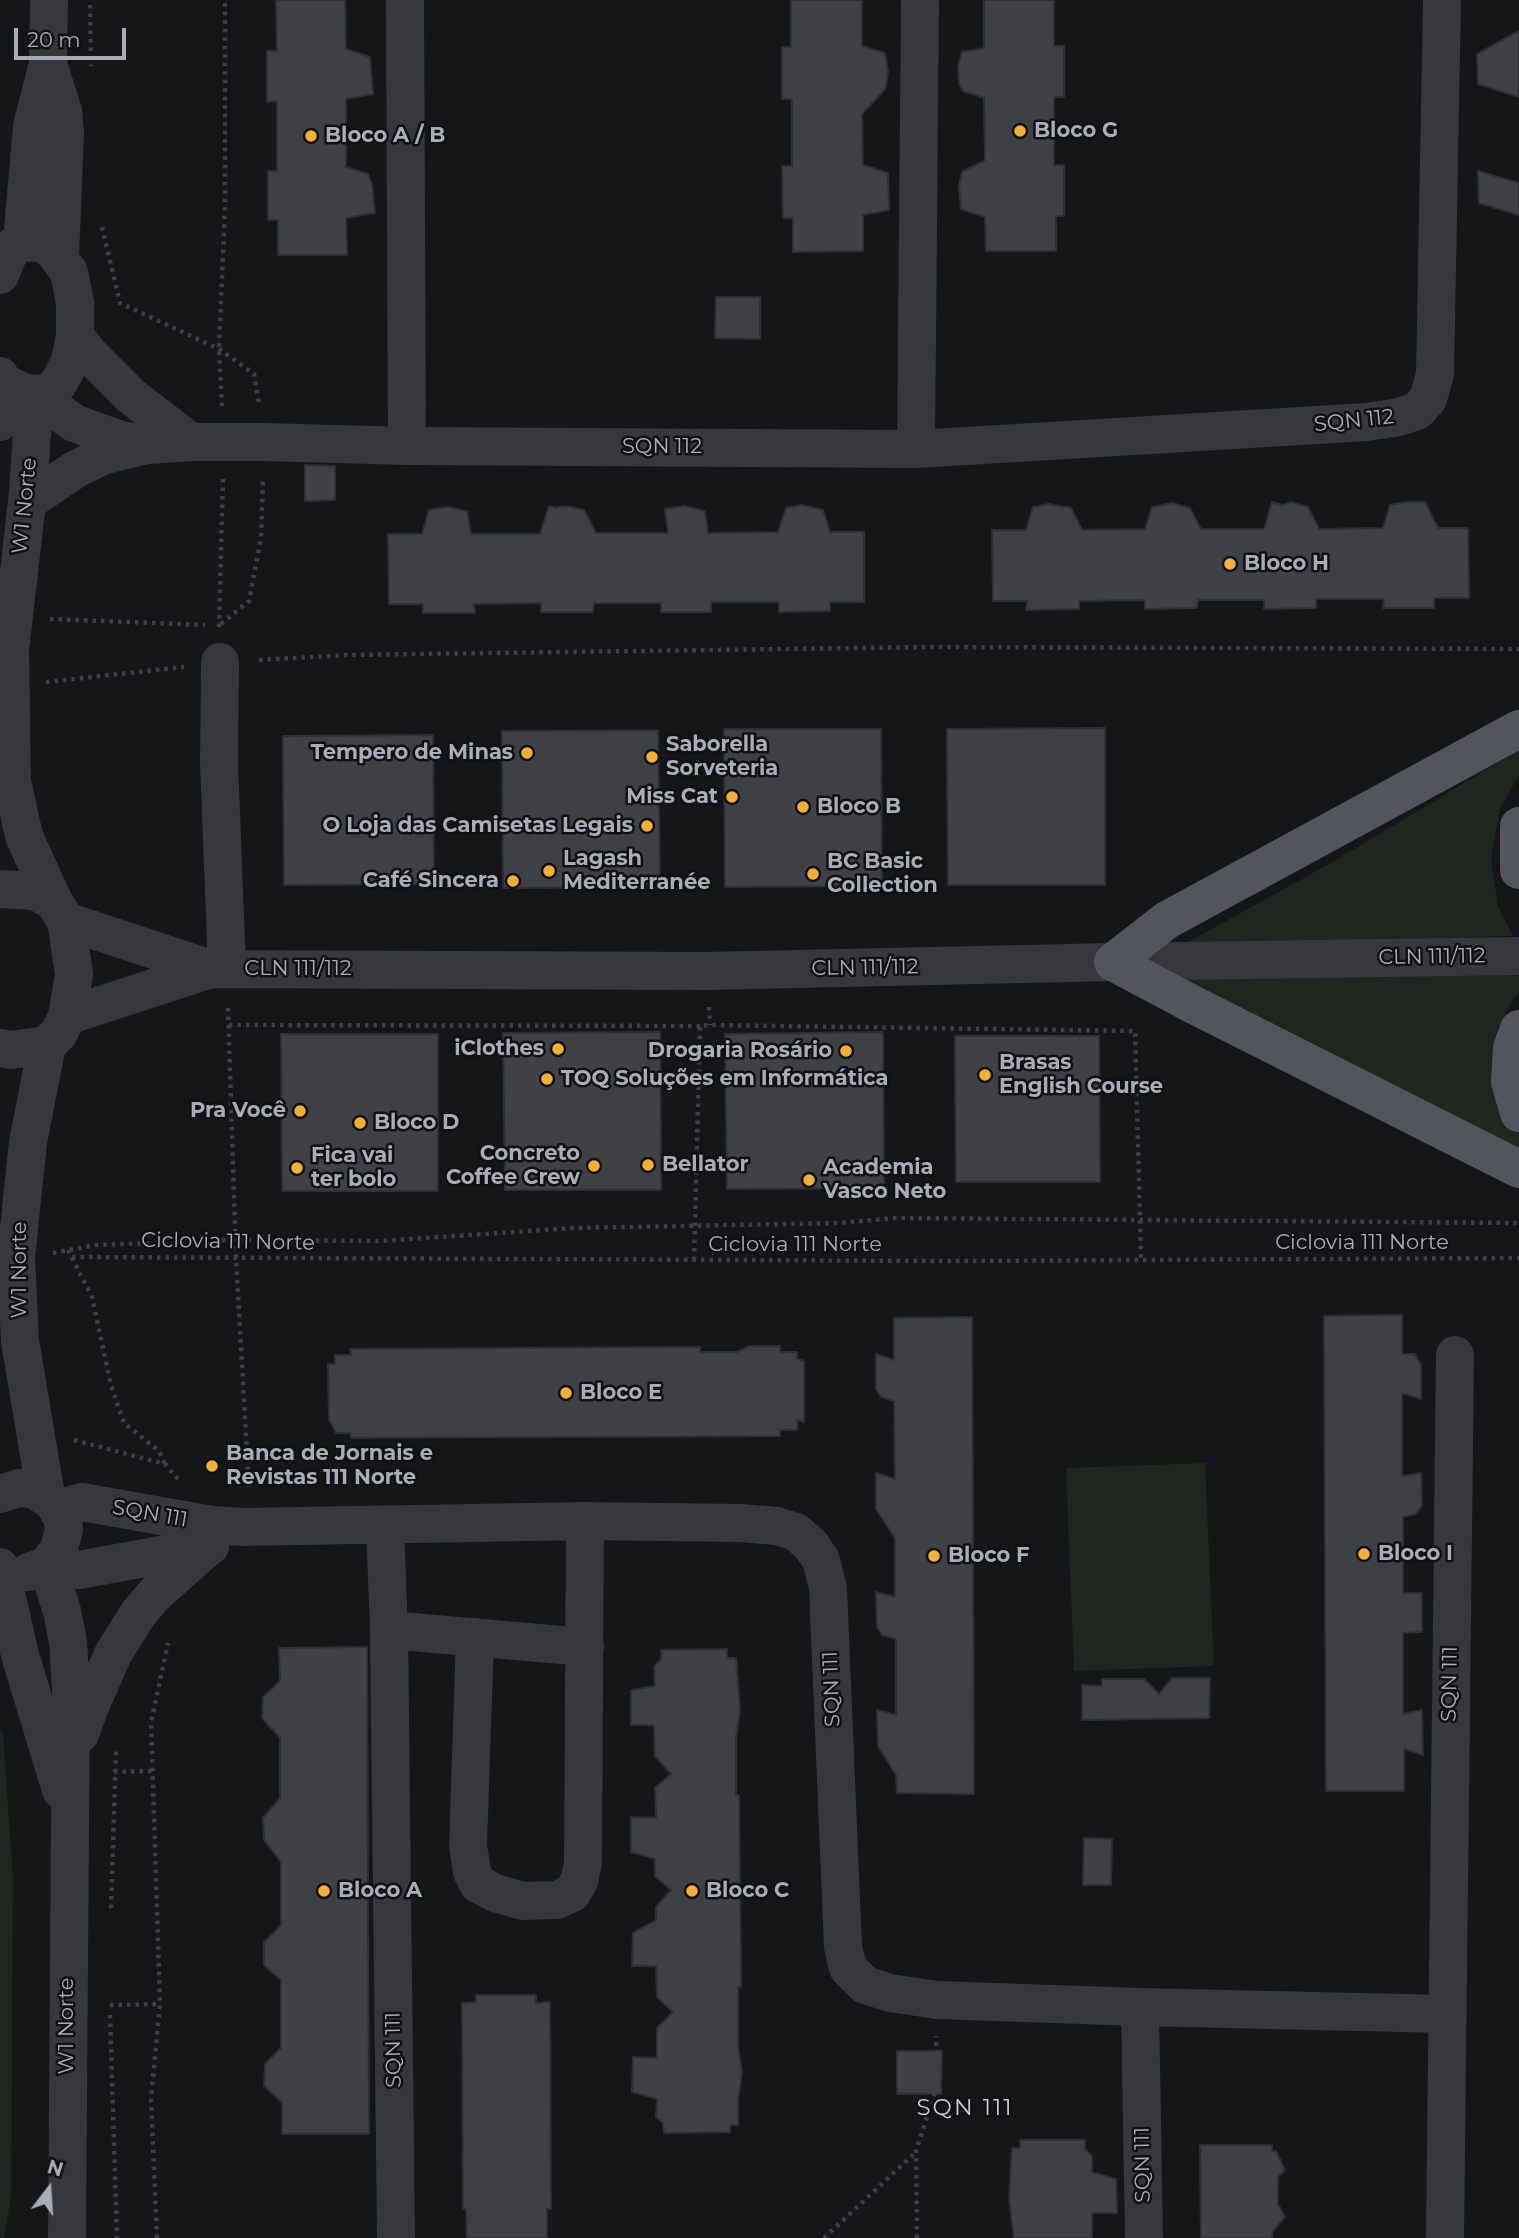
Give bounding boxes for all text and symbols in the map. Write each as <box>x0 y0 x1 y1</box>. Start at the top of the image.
scale bar <box>18 14 130 58</box>
text: 20 m <box>27 27 81 52</box>
place label: Bloco G <box>1034 118 1118 144</box>
place label: Bloco A / B <box>325 123 445 149</box>
marker: Bloco G <box>1012 123 1028 139</box>
marker: Bloco A / B <box>303 128 319 144</box>
street label: SQN 112 <box>1313 404 1395 438</box>
street label: SQN 112 <box>622 434 702 460</box>
street label: W1 Norte <box>7 457 43 555</box>
place label: Bloco H <box>1244 551 1329 577</box>
marker: Bloco H <box>1222 556 1238 572</box>
place label: Saborella Sorveteria <box>666 732 778 782</box>
place label: Tempero de Minas <box>311 740 513 766</box>
marker: Tempero de Minas <box>519 745 535 761</box>
marker: Saborella Sorveteria <box>644 749 660 765</box>
place label: Miss Cat <box>626 784 718 810</box>
marker: Miss Cat <box>724 789 740 805</box>
place label: Bloco B <box>817 794 901 820</box>
marker: Bloco B <box>795 799 811 815</box>
place label: O Loja das Camisetas Legais <box>323 813 633 839</box>
marker: O Loja das Camisetas Legais <box>639 818 655 834</box>
place label: Lagash Mediterranée <box>563 846 710 896</box>
place label: BC Basic Collection <box>827 849 938 899</box>
marker: Lagash Mediterranée <box>541 863 557 879</box>
marker: BC Basic Collection <box>805 866 821 882</box>
place label: Café Sincera <box>363 868 499 894</box>
marker: Café Sincera <box>505 873 521 889</box>
street label: CLN 111/112 <box>1378 943 1486 971</box>
street label: CLN 111/112 <box>811 954 919 982</box>
street label: CLN 111/112 <box>244 956 352 982</box>
place label: iClothes <box>454 1036 544 1062</box>
place label: Drogaria Rosário <box>648 1038 832 1064</box>
marker: iClothes <box>550 1041 566 1057</box>
marker: Drogaria Rosário <box>838 1043 854 1059</box>
place label: Brasas English Course <box>999 1050 1163 1100</box>
place label: TOQ Soluções em Informática <box>561 1066 889 1092</box>
marker: Brasas English Course <box>977 1067 993 1083</box>
marker: TOQ Soluções em Informática <box>539 1071 555 1087</box>
place label: Pra Você <box>190 1098 286 1124</box>
marker: Pra Você <box>292 1103 308 1119</box>
place label: Bloco D <box>374 1110 459 1136</box>
marker: Bloco D <box>352 1115 368 1131</box>
place label: Concreto Coffee Crew <box>446 1141 580 1191</box>
place label: Fica vai ter bolo <box>311 1143 396 1193</box>
place label: Bellator <box>662 1152 749 1178</box>
place label: Academia Vasco Neto <box>823 1155 946 1205</box>
marker: Bellator <box>640 1157 656 1173</box>
marker: Concreto Coffee Crew <box>586 1158 602 1174</box>
marker: Fica vai ter bolo <box>289 1160 305 1176</box>
marker: Academia Vasco Neto <box>801 1172 817 1188</box>
street label: W1 Norte <box>7 1222 33 1318</box>
street label: Ciclovia 111 Norte <box>141 1228 315 1256</box>
street label: Ciclovia 111 Norte <box>1275 1230 1449 1256</box>
street label: Ciclovia 111 Norte <box>708 1232 882 1258</box>
place label: Bloco E <box>580 1380 662 1406</box>
marker: Bloco E <box>558 1385 574 1401</box>
place label: Banca de Jornais e Revistas 111 Norte <box>226 1441 433 1491</box>
marker: Banca de Jornais e Revistas 111 Norte <box>204 1458 220 1474</box>
street label: SQN 111 <box>110 1495 190 1533</box>
place label: Bloco I <box>1378 1541 1453 1567</box>
place label: Bloco F <box>948 1543 1030 1569</box>
marker: Bloco I <box>1356 1546 1372 1562</box>
marker: Bloco F <box>926 1548 942 1564</box>
street label: SQN 111 <box>1437 1646 1463 1722</box>
street label: SQN 111 <box>818 1651 846 1727</box>
place label: Bloco A <box>338 1878 422 1904</box>
place label: Bloco C <box>706 1878 789 1904</box>
marker: Bloco A <box>316 1883 332 1899</box>
marker: Bloco C <box>684 1883 700 1899</box>
street label: W1 Norte <box>54 1978 80 2074</box>
street label: SQN 111 <box>381 2012 407 2088</box>
district label: SQN 111 <box>917 2094 1013 2122</box>
street label: SQN 111 <box>1130 2127 1156 2203</box>
north arrow <box>14 2154 84 2224</box>
text: N <box>45 2155 66 2182</box>

